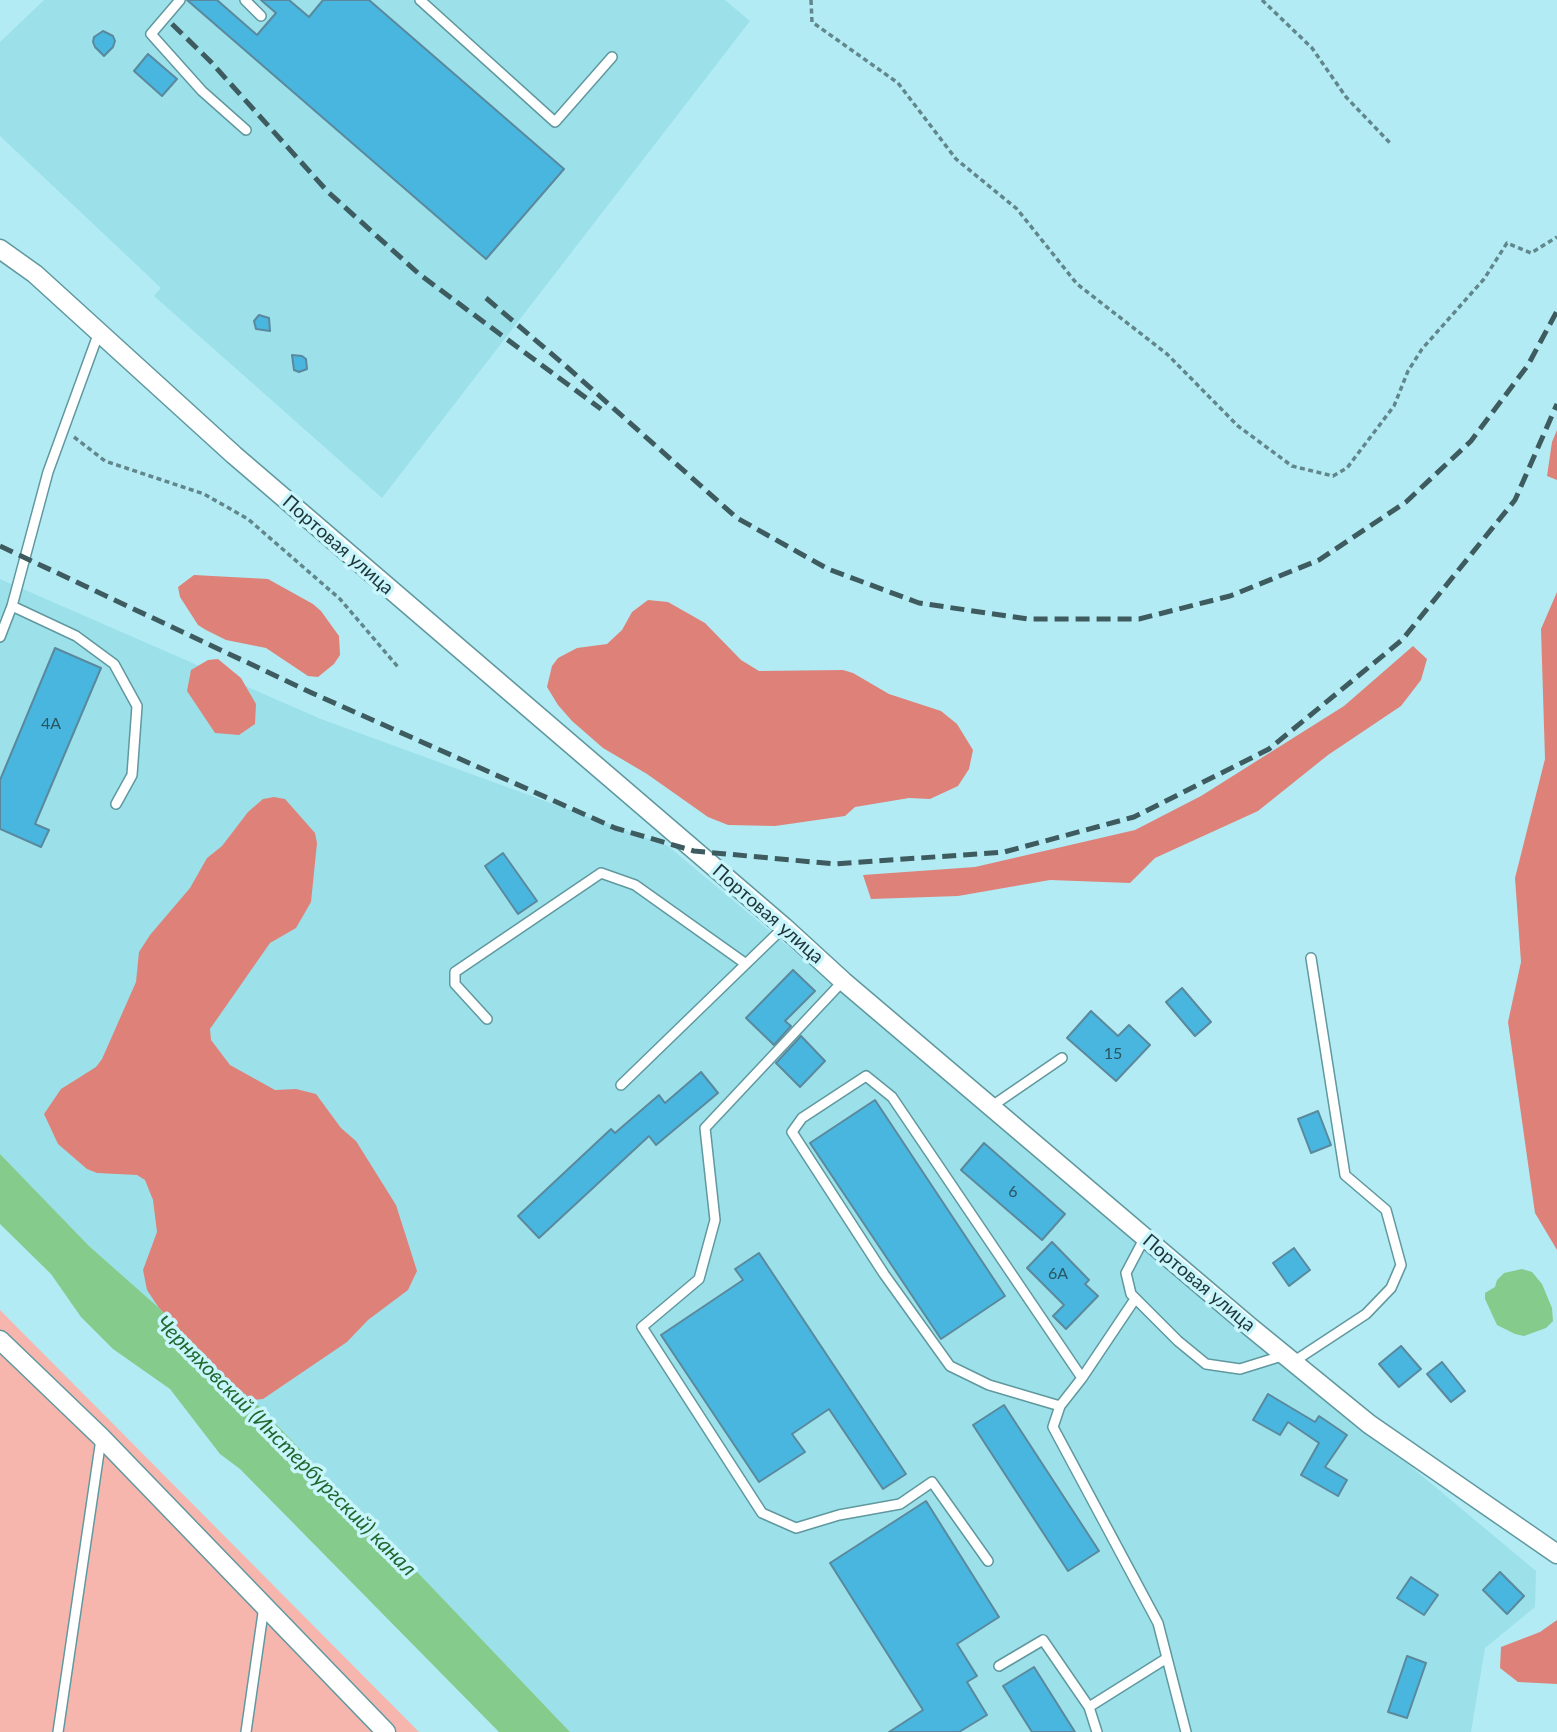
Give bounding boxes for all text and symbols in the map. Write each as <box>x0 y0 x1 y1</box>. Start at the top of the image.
street label: Портовая улица <box>278 491 398 599</box>
house number: 4А <box>41 714 61 734</box>
street label: Портовая улица <box>708 860 828 968</box>
house number: 15 <box>1104 1044 1122 1064</box>
house number: 6 <box>1008 1182 1018 1202</box>
street label: Портовая улица <box>1138 1229 1260 1337</box>
house number: 6А <box>1048 1264 1068 1284</box>
water label: Черняховский (Инстербургский) канал <box>151 1311 421 1581</box>

